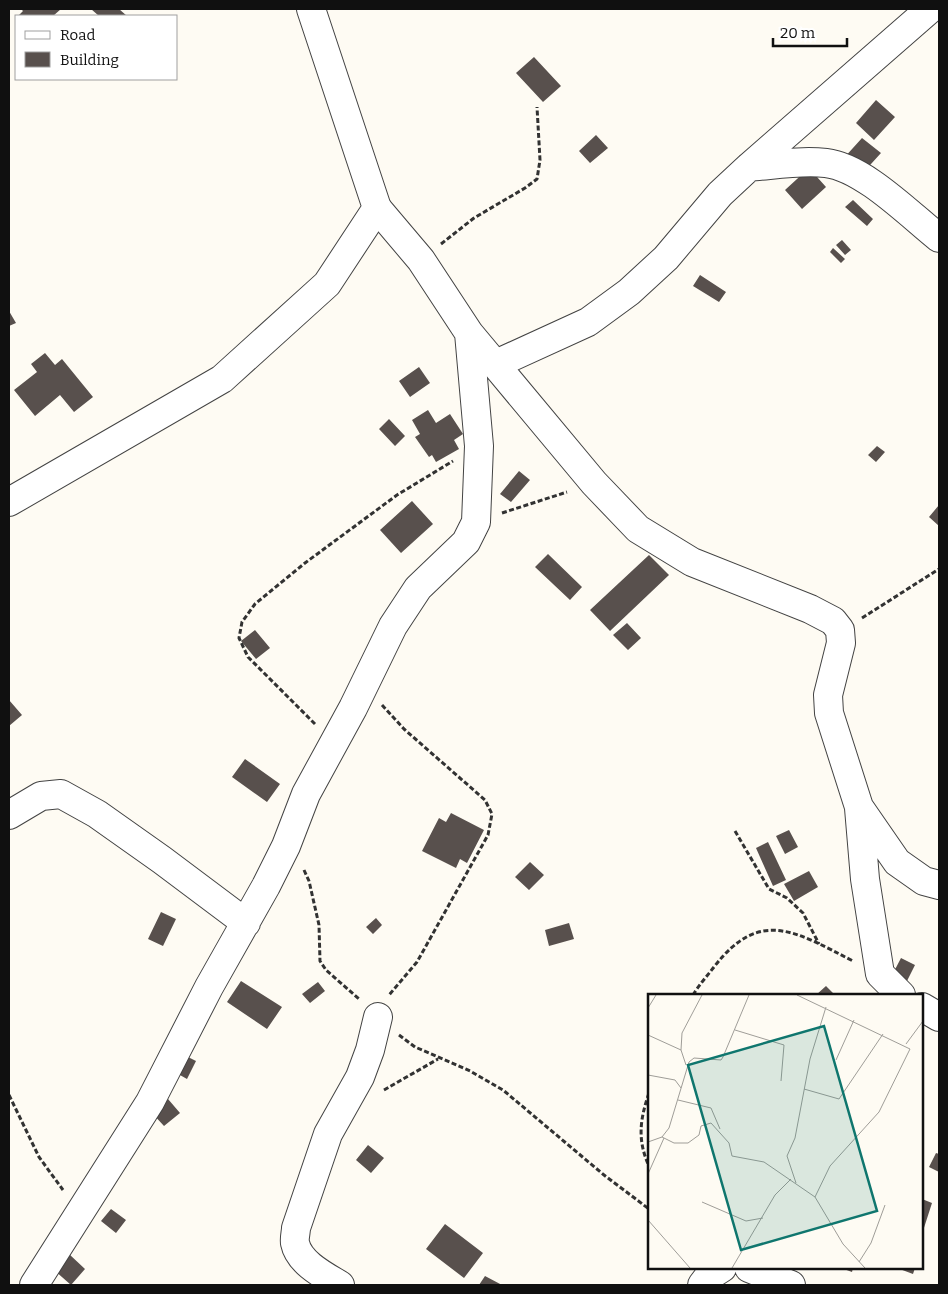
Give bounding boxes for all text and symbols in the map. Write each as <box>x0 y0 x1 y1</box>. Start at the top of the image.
legend <box>15 15 178 80</box>
scale bar <box>773 15 847 47</box>
text: 20 m <box>780 24 816 42</box>
text: Road <box>60 26 95 44</box>
text: Building <box>60 51 119 69</box>
inset map <box>648 994 923 1269</box>

